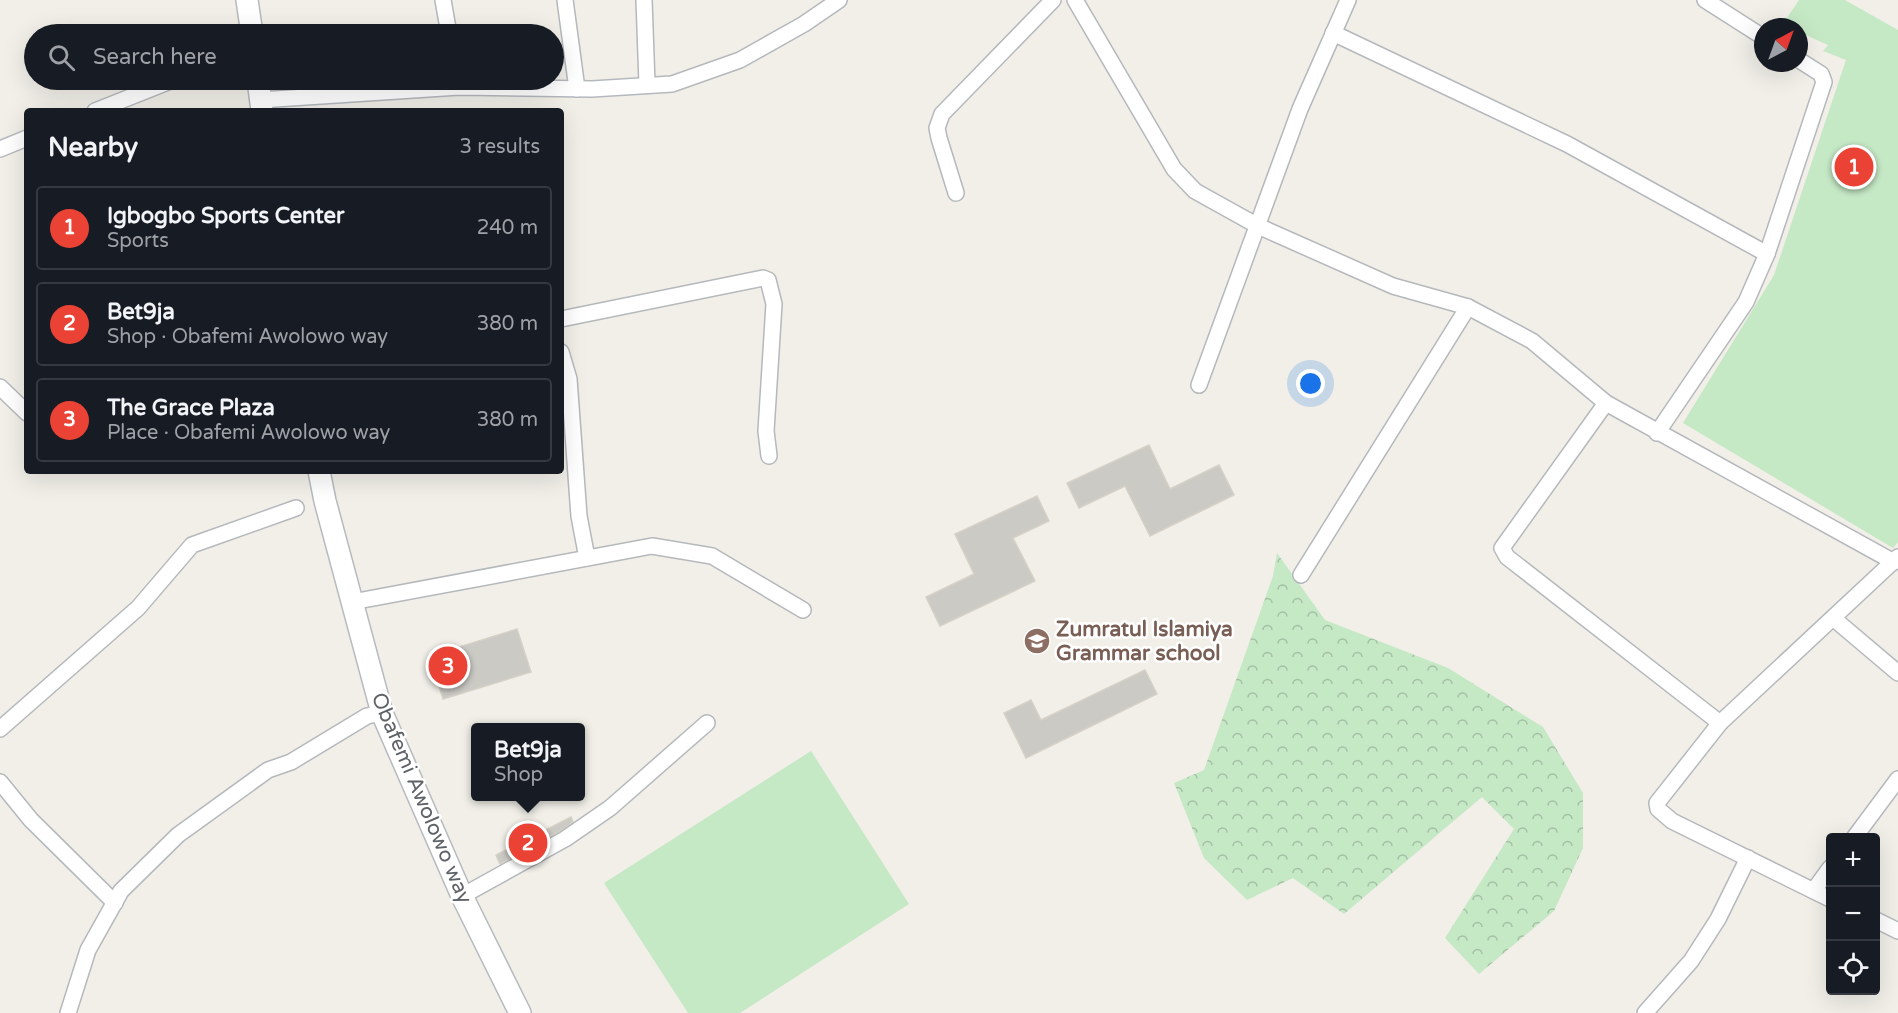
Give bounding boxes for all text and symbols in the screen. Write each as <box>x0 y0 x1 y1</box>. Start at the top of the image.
north arrow <box>1754 18 1808 72</box>
search box <box>24 24 564 90</box>
icon: search <box>45 41 78 74</box>
text: Search here <box>93 44 217 70</box>
text: Nearby <box>48 132 138 163</box>
text: 3 results <box>460 135 540 159</box>
pin: 1 <box>1834 144 1874 190</box>
text: Igbogbo Sports Center <box>107 203 344 229</box>
text: 1 <box>63 216 76 240</box>
text: 240 m <box>477 216 538 240</box>
text: Sports <box>107 229 169 253</box>
text: Bet9ja <box>107 299 175 325</box>
text: 2 <box>63 312 76 336</box>
text: 380 m <box>477 312 538 336</box>
text: Shop · Obafemi Awolowo way <box>107 325 388 349</box>
your location <box>1296 369 1325 398</box>
text: The Grace Plaza <box>107 395 275 421</box>
text: 3 <box>63 408 76 432</box>
text: 380 m <box>477 408 538 432</box>
text: Place · Obafemi Awolowo way <box>107 421 390 445</box>
place label: Zumratul Islamiya Grammar school <box>1056 617 1233 666</box>
school or university icon: Zumratul Islamiya Grammar school <box>1022 626 1052 656</box>
pin: 3 <box>428 644 468 688</box>
street label: Obafemi Awolowo way <box>366 689 477 908</box>
popup <box>471 723 585 801</box>
text: Bet9ja <box>494 737 562 763</box>
text: Shop <box>494 763 543 787</box>
pin: 2 <box>508 820 548 866</box>
map controls <box>1826 833 1880 995</box>
button: + <box>1826 833 1880 887</box>
button: − <box>1826 887 1880 941</box>
button: locate <box>1826 941 1880 995</box>

